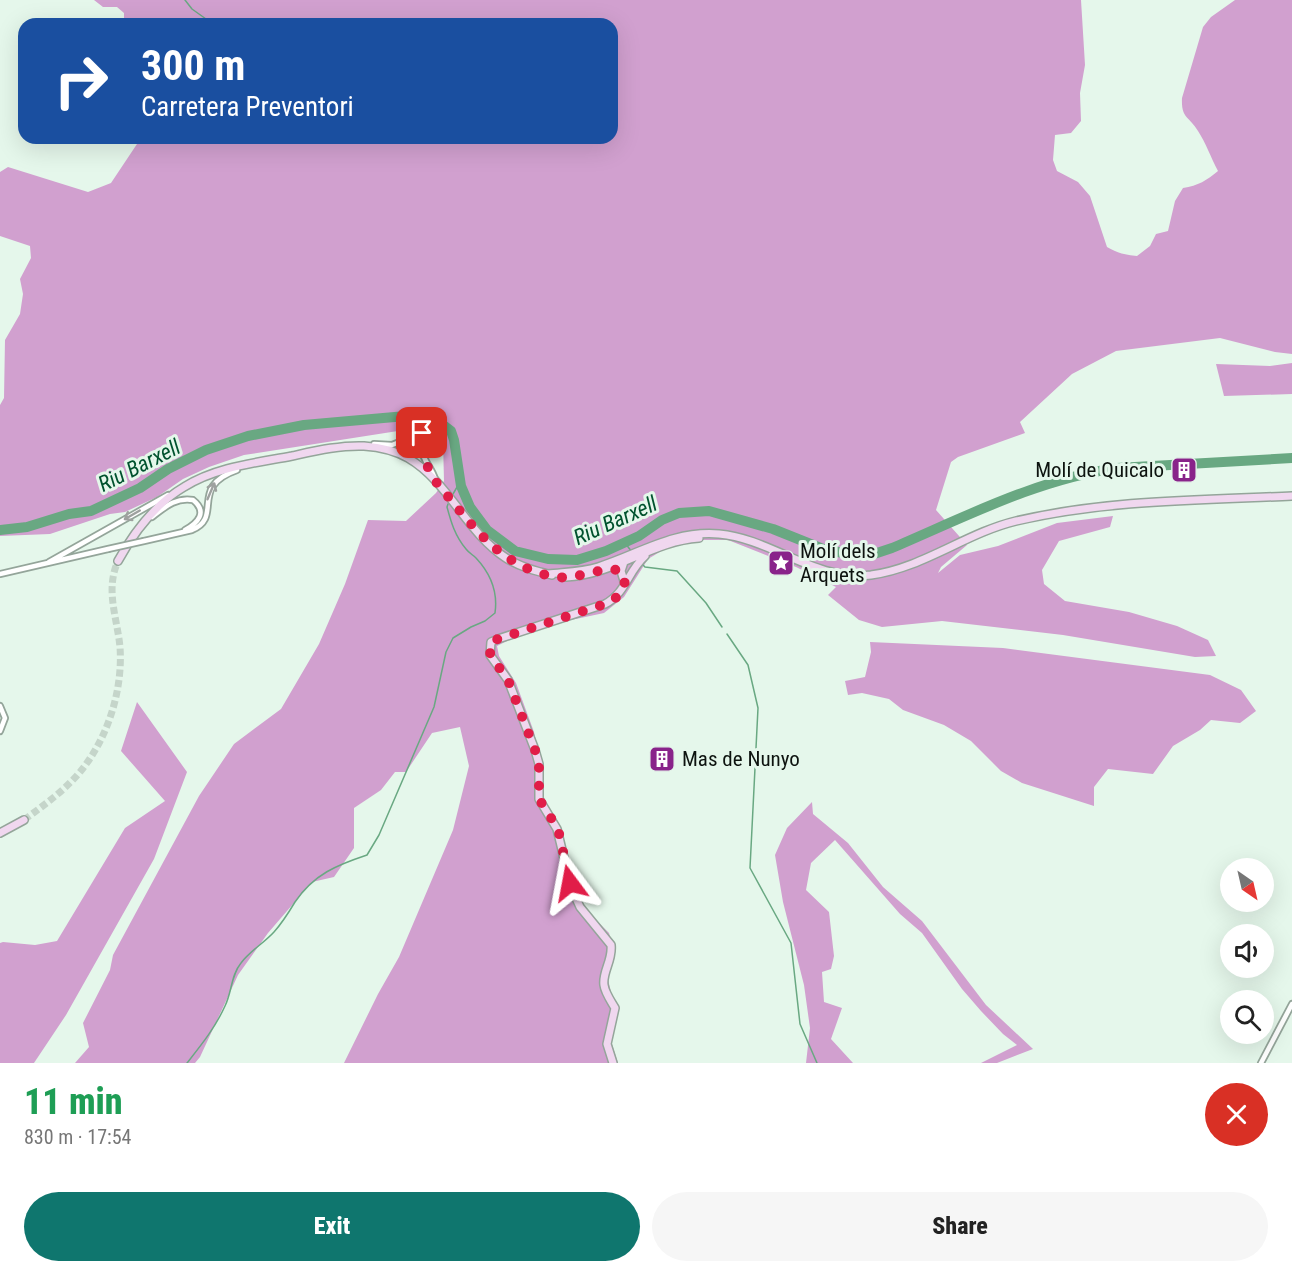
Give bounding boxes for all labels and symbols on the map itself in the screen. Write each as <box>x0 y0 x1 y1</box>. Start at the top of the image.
pin <box>396 407 447 458</box>
water label: Riu Barxell <box>94 434 185 497</box>
building icon: Molí de Quicalo <box>1169 455 1199 485</box>
place label: Molí de Quicalo <box>1035 458 1164 482</box>
one-way arrow <box>206 482 217 500</box>
water label: Riu Barxell <box>570 491 662 550</box>
one-way arrow <box>124 509 141 521</box>
place label: Molí dels Arquets <box>800 539 876 587</box>
place icon: Molí dels Arquets <box>766 548 796 578</box>
building icon: Mas de Nunyo <box>647 744 677 774</box>
place label: Mas de Nunyo <box>682 747 800 771</box>
position arrow <box>538 851 602 915</box>
north arrow <box>1220 858 1274 912</box>

